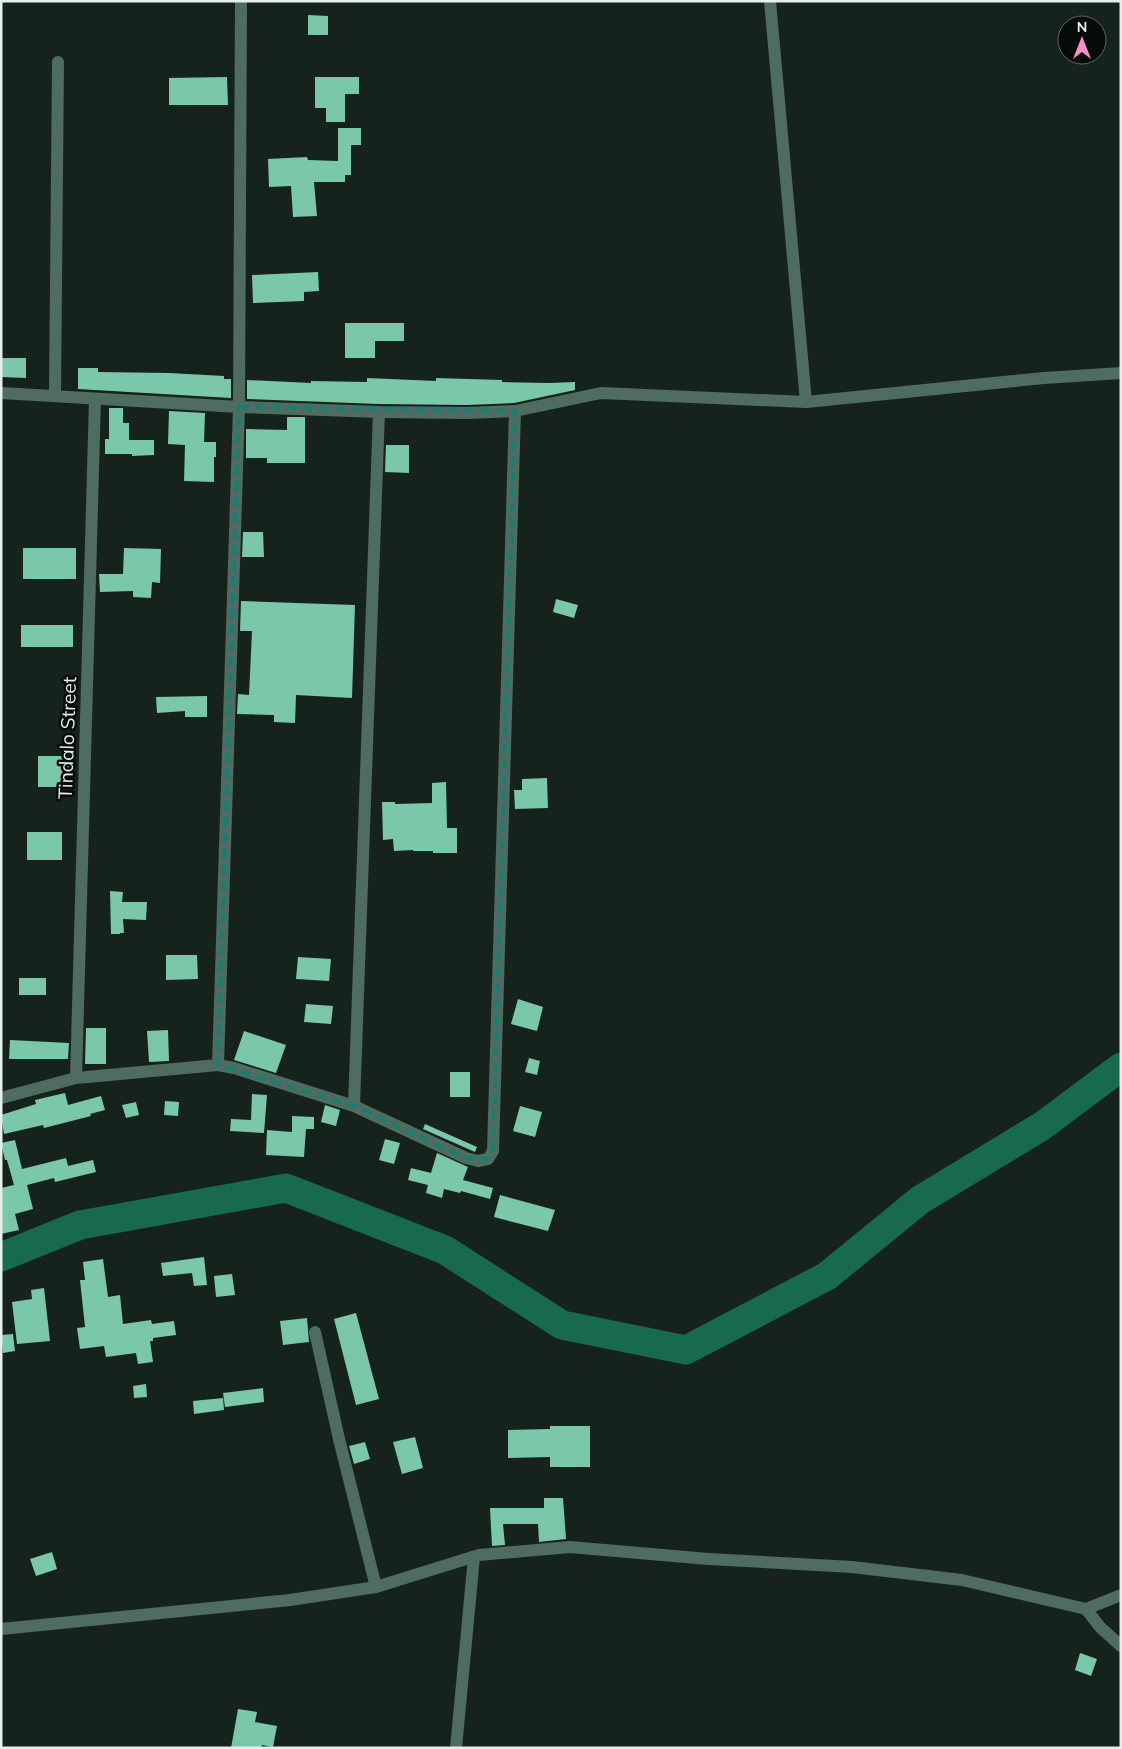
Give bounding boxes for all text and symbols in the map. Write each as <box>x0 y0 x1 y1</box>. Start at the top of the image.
north arrow <box>1057 15 1107 65</box>
text: N <box>1077 18 1087 36</box>
street label: Tindalo Street <box>53 676 81 800</box>

